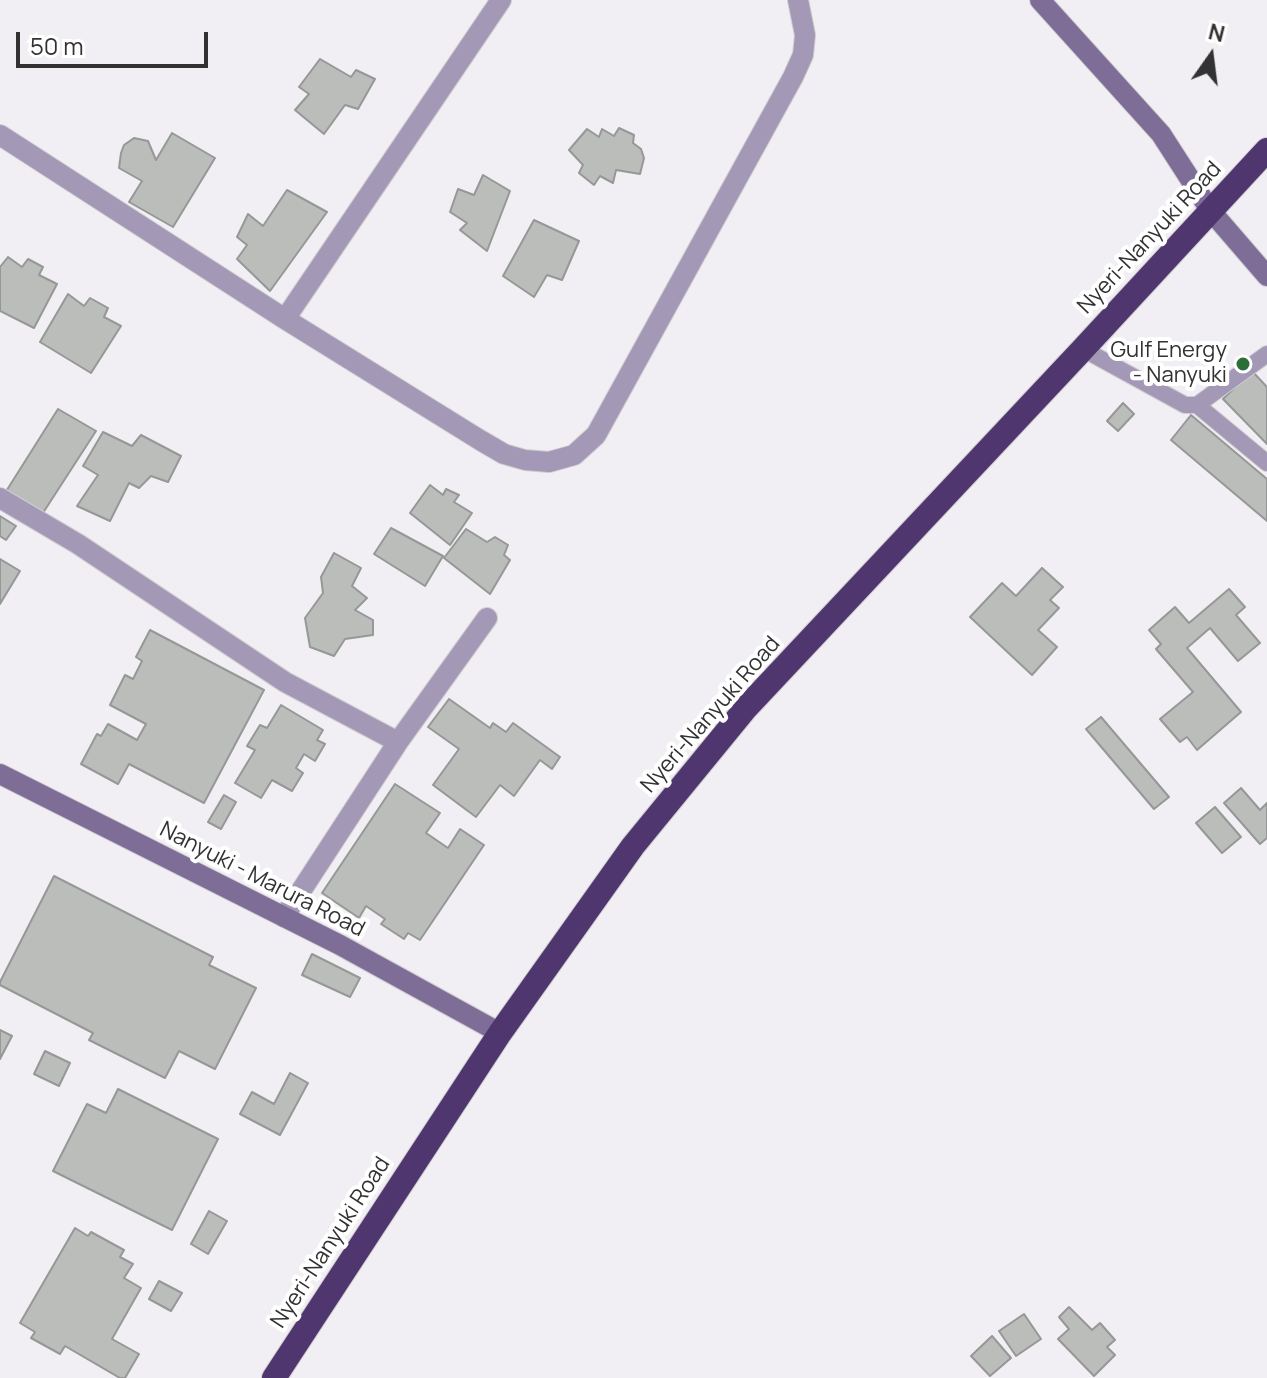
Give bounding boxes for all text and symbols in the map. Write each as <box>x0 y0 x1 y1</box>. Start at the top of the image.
scale bar <box>20 16 212 66</box>
north arrow <box>1171 16 1251 96</box>
text: N <box>1206 16 1228 49</box>
text: 50 m <box>30 29 84 62</box>
street label: Nyeri-Nanyuki Road <box>1073 156 1227 320</box>
place label: Gulf Energy - Nanyuki <box>1111 338 1227 390</box>
marker: Gulf Energy - Nanyuki <box>1234 355 1252 373</box>
street label: Nyeri-Nanyuki Road <box>636 631 786 799</box>
street label: Nanyuki - Marura Road <box>155 817 369 943</box>
street label: Nyeri-Nanyuki Road <box>266 1153 396 1333</box>

